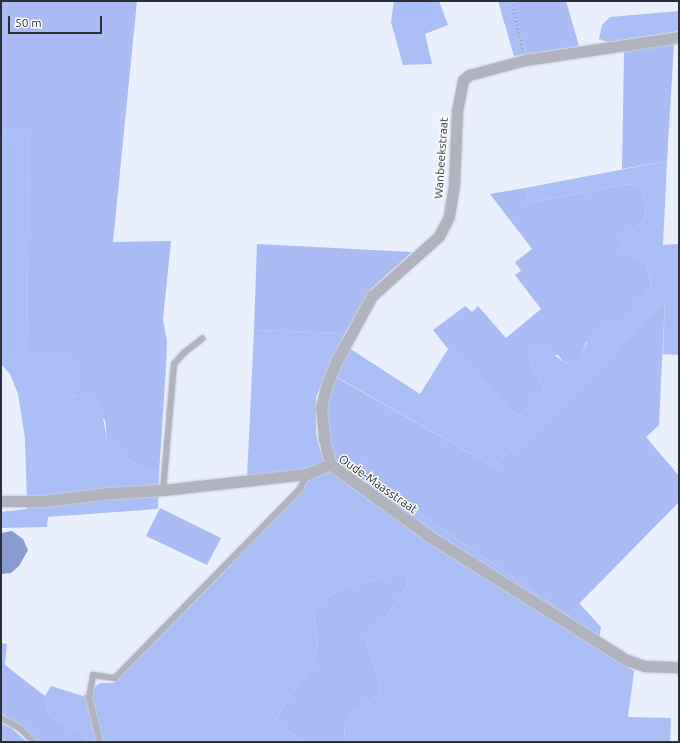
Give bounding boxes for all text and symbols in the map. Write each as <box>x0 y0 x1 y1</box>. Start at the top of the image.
scale bar <box>10 8 104 34</box>
text: 50 m <box>15 16 42 29</box>
street label: Wanbeekstraat <box>431 117 451 199</box>
street label: Oude-Maasstraat <box>336 451 420 517</box>

